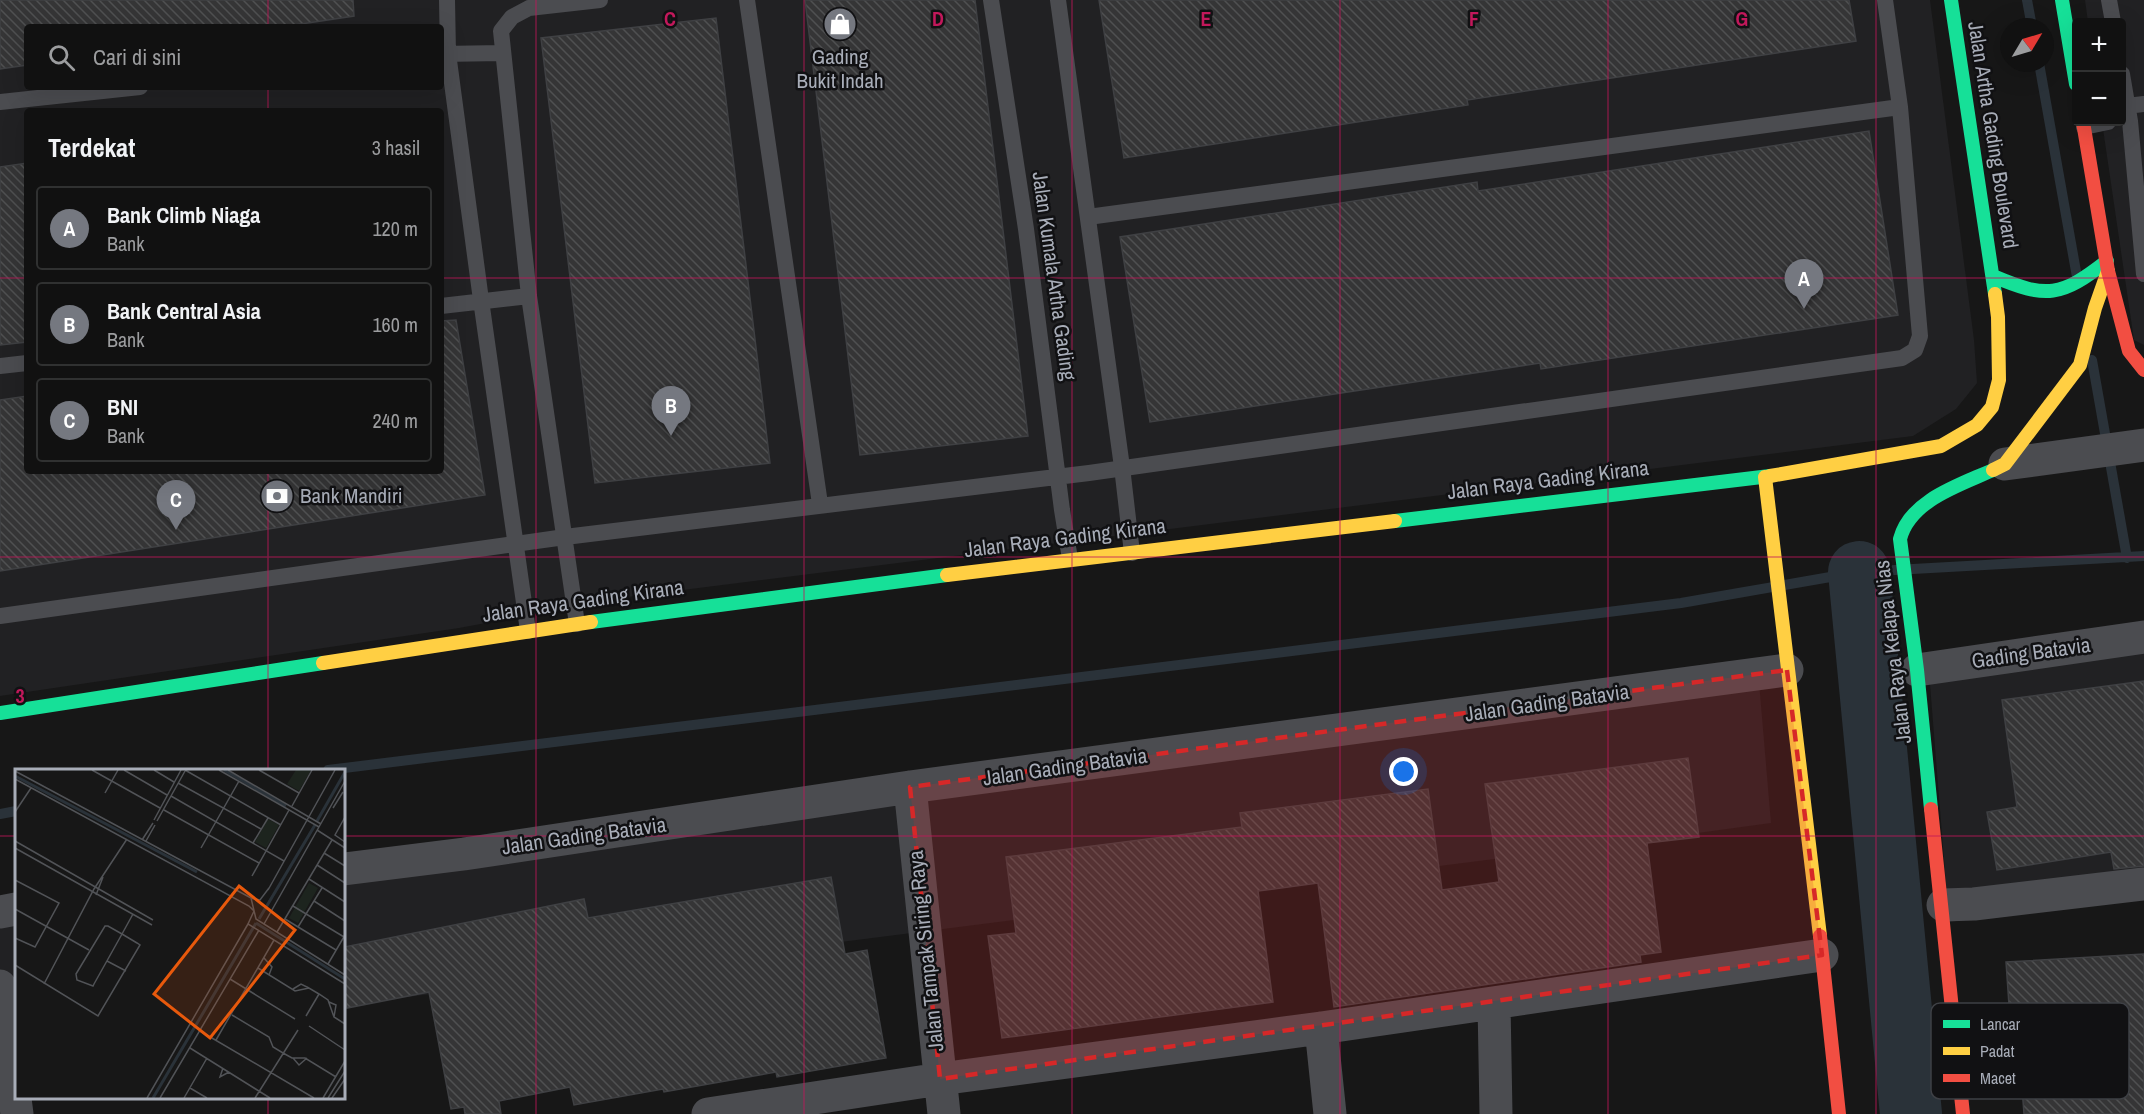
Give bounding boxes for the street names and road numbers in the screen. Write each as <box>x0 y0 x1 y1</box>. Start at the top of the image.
street label: Jalan Artha Gading Boulevard <box>1961 19 2026 251</box>
street label: Jalan Kumala Artha Gading <box>1025 170 1084 383</box>
street label: Jalan Raya Gading Kirana <box>1445 453 1651 506</box>
street label: Jalan Raya Gading Kirana <box>962 511 1168 564</box>
street label: Jalan Raya Kelapa Nias <box>1867 559 1918 746</box>
street label: Jalan Raya Gading Kirana <box>480 572 686 629</box>
street label: Gading Batavia <box>1970 630 2093 675</box>
street label: Jalan Gading Batavia <box>1463 677 1631 728</box>
street label: Jalan Gading Batavia <box>981 741 1149 792</box>
street label: Jalan Gading Batavia <box>500 810 668 861</box>
street label: Jalan Tampak Siring Raya <box>900 849 950 1053</box>

